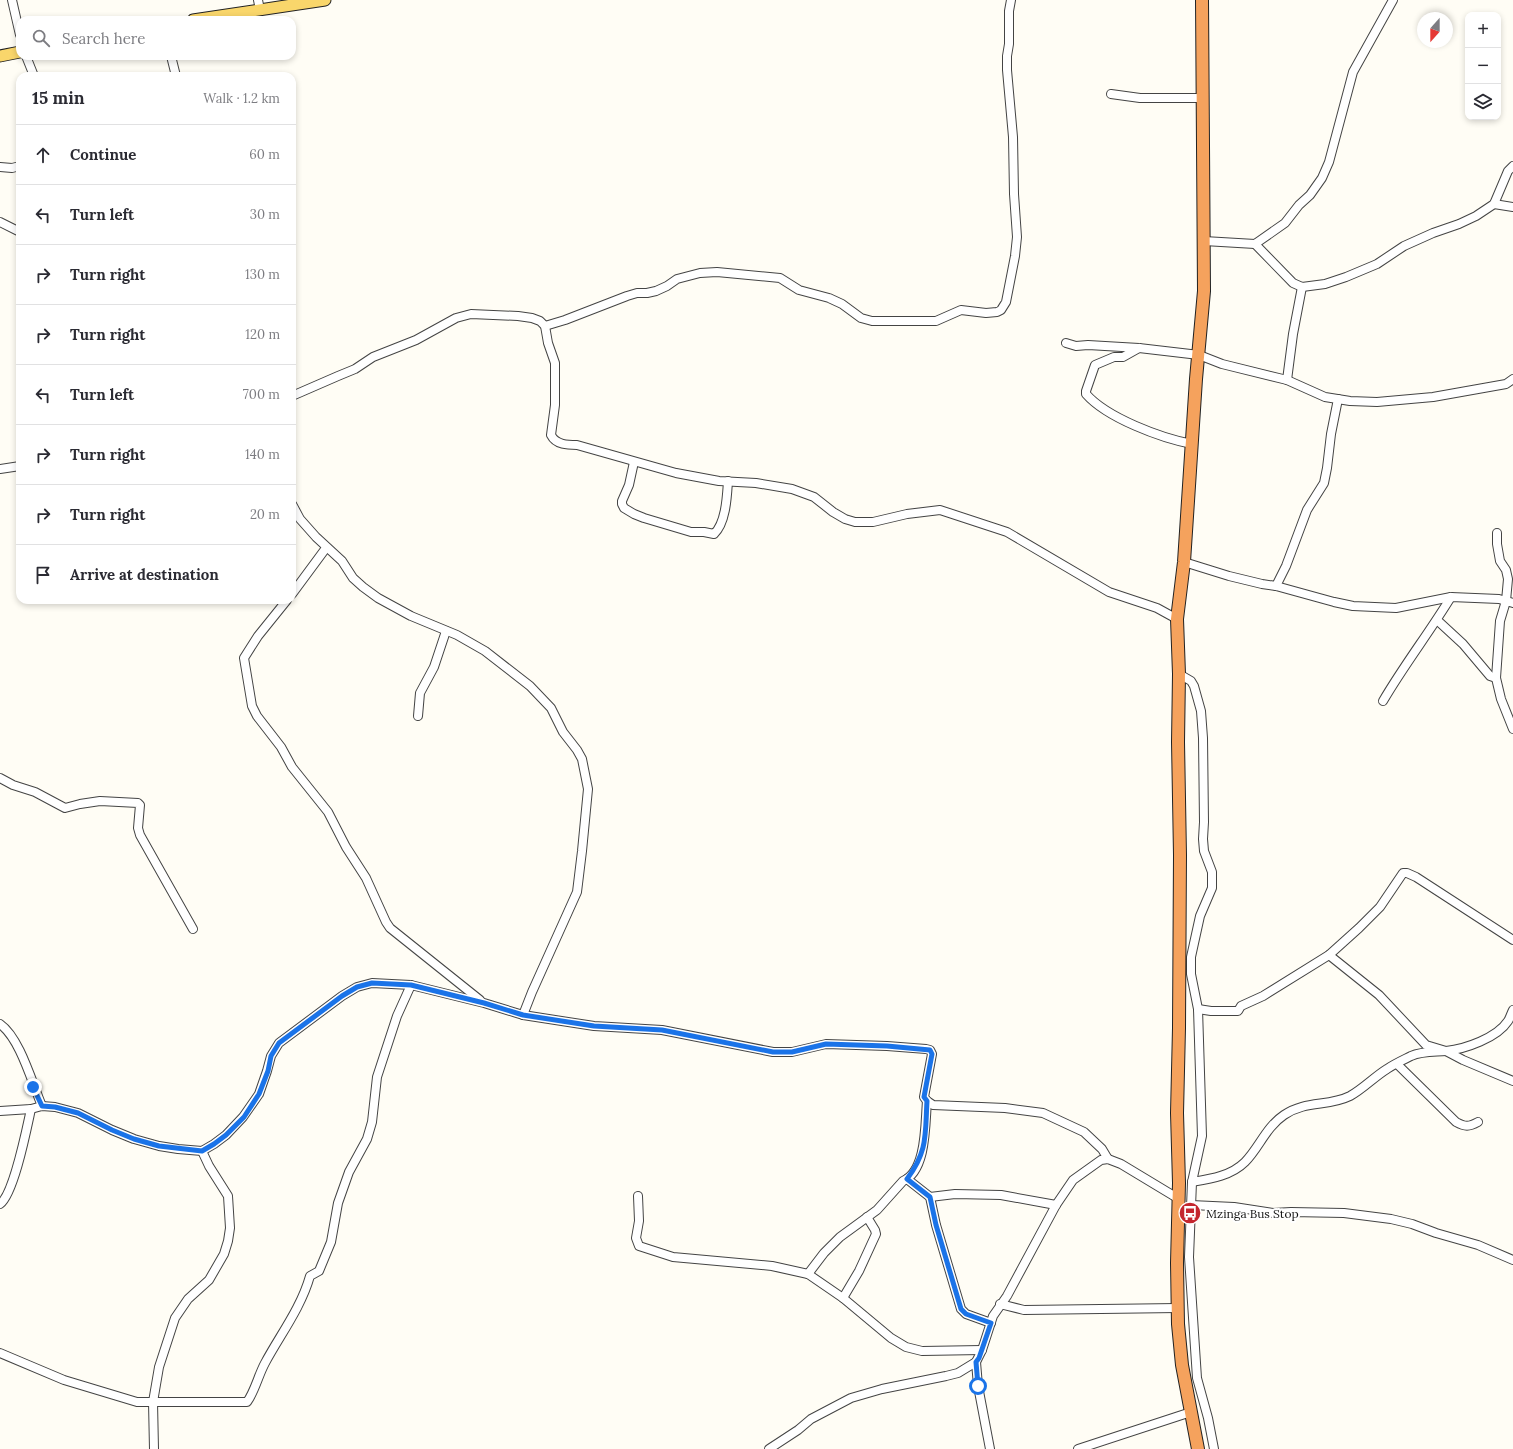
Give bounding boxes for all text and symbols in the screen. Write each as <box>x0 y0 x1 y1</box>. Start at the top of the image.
north arrow <box>1417 12 1453 48</box>
map controls <box>1465 12 1501 120</box>
button: + <box>1465 12 1501 48</box>
search box <box>16 16 296 60</box>
icon: search <box>30 27 52 49</box>
text: Search here <box>62 29 145 48</box>
button: − <box>1465 48 1501 84</box>
button: layers <box>1465 84 1501 120</box>
text: 15 min <box>32 87 85 109</box>
text: Walk · 1.2 km <box>203 90 280 107</box>
icon: ahead <box>32 144 54 166</box>
text: Continue <box>70 145 136 164</box>
text: 60 m <box>249 146 280 163</box>
icon: left <box>32 204 54 226</box>
text: Turn left <box>70 205 134 224</box>
text: 30 m <box>250 206 280 223</box>
icon: right <box>32 264 54 286</box>
text: Turn right <box>70 265 146 284</box>
text: 130 m <box>245 266 280 283</box>
icon: right <box>32 324 54 346</box>
text: Turn right <box>70 325 146 344</box>
text: 120 m <box>245 326 280 343</box>
icon: left <box>32 384 54 406</box>
text: Turn left <box>70 385 134 404</box>
text: 700 m <box>243 386 280 403</box>
icon: right <box>32 444 54 466</box>
text: Turn right <box>70 445 146 464</box>
text: 140 m <box>245 446 280 463</box>
icon: right <box>32 504 54 526</box>
text: Turn right <box>70 505 146 524</box>
text: 20 m <box>250 506 280 523</box>
icon: arrive <box>32 564 54 586</box>
text: Arrive at destination <box>70 565 219 584</box>
route end <box>24 1078 42 1096</box>
bus stop icon: Mzinga Bus Stop <box>1177 1200 1203 1226</box>
place label: Mzinga Bus Stop <box>1206 1206 1299 1221</box>
route start <box>969 1377 987 1395</box>

